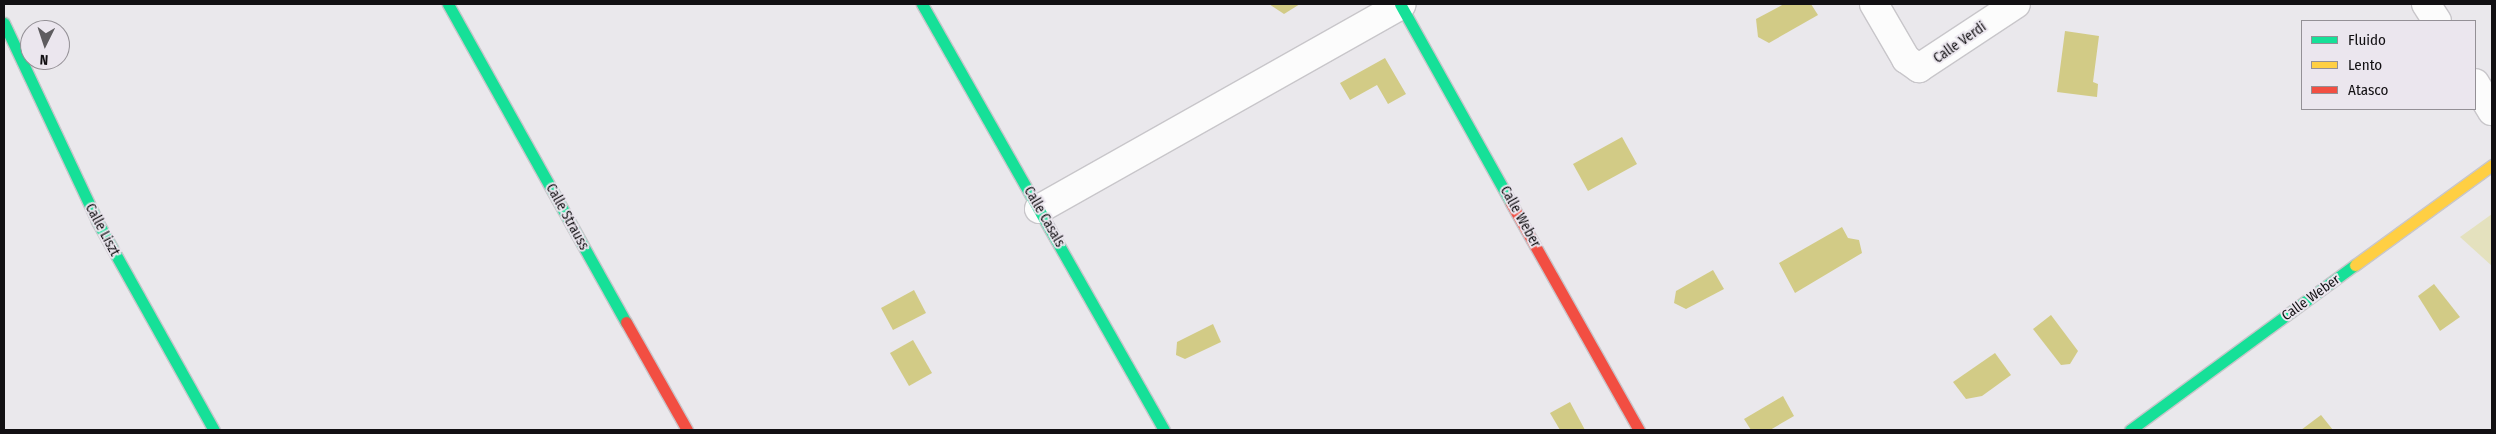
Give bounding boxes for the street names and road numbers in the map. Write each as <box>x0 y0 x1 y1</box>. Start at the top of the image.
street label: Calle Verdi <box>1930 19 1990 67</box>
street label: Calle Strauss <box>542 181 592 253</box>
street label: Calle Weber <box>1496 183 1544 251</box>
street label: Calle Casals <box>1020 184 1068 250</box>
street label: Calle Liszt <box>81 201 123 259</box>
street label: Calle Weber <box>2279 271 2343 325</box>

